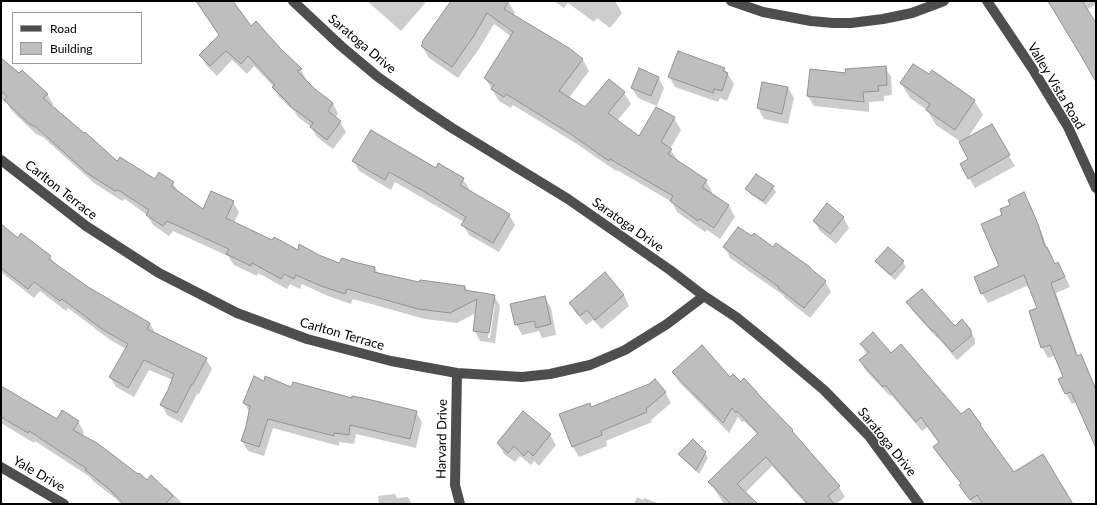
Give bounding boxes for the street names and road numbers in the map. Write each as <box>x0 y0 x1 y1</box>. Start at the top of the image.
street label: Saratoga Drive <box>325 11 399 77</box>
street label: Valley Vista Road <box>1024 40 1088 132</box>
street label: Carlton Terrace <box>22 157 100 223</box>
street label: Saratoga Drive <box>589 195 667 255</box>
street label: Carlton Terrace <box>298 314 386 354</box>
street label: Harvard Drive <box>434 399 450 479</box>
street label: Saratoga Drive <box>855 404 919 480</box>
street label: Yale Drive <box>10 453 68 495</box>

